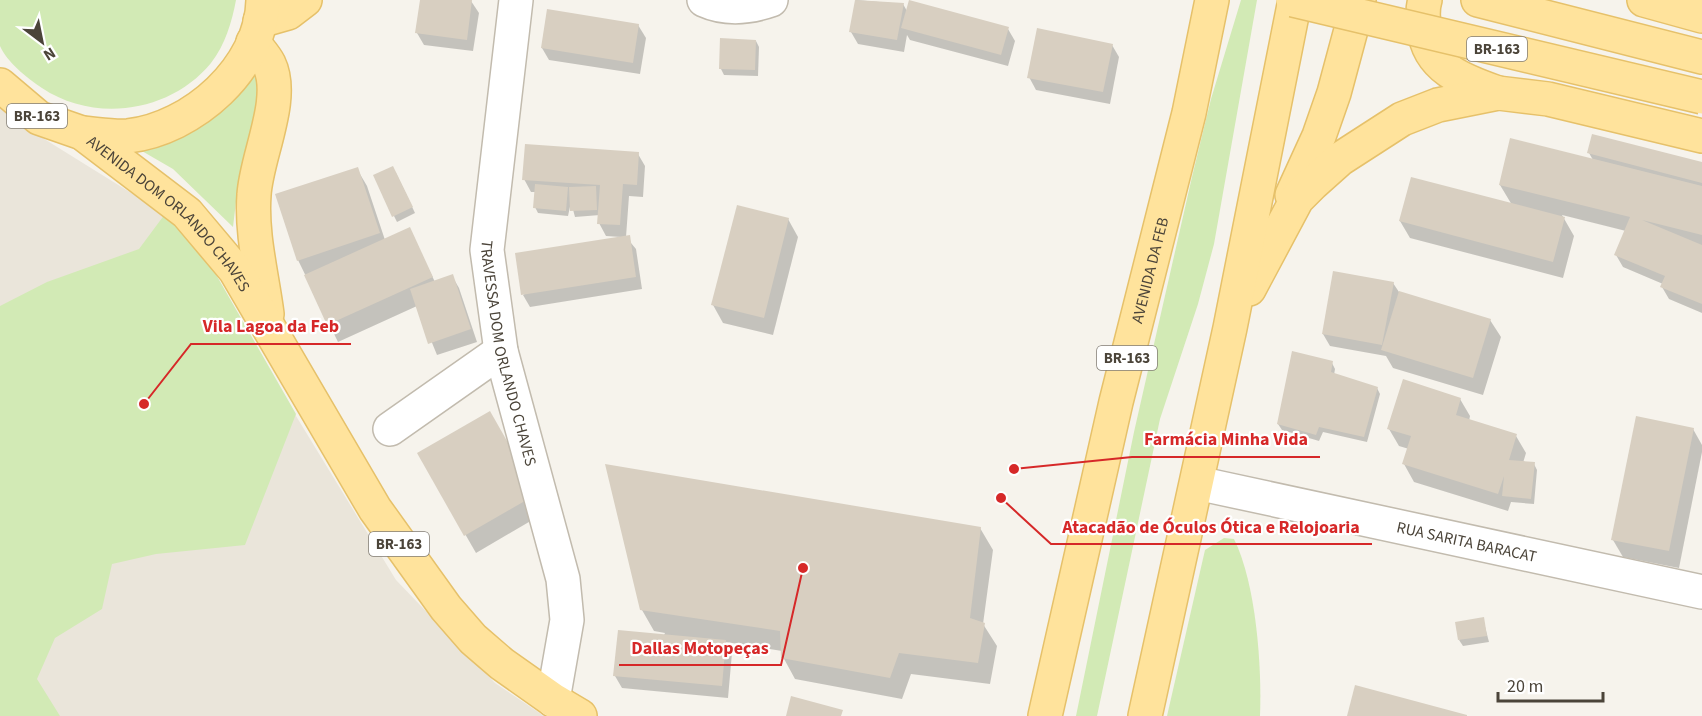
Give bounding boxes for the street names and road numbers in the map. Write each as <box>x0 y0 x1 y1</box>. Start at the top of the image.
road number: BR-163 <box>1467 37 1527 61</box>
road number: BR-163 <box>7 104 67 128</box>
street label: AVENIDA DOM ORLANDO CHAVES <box>82 131 255 296</box>
street label: AVENIDA DA FEB <box>1126 215 1174 326</box>
street label: TRAVESSA DOM ORLANDO CHAVES <box>475 239 542 469</box>
road number: BR-163 <box>1097 346 1157 370</box>
street label: RUA SARITA BARACAT <box>1394 516 1539 568</box>
road number: BR-163 <box>369 532 429 556</box>

